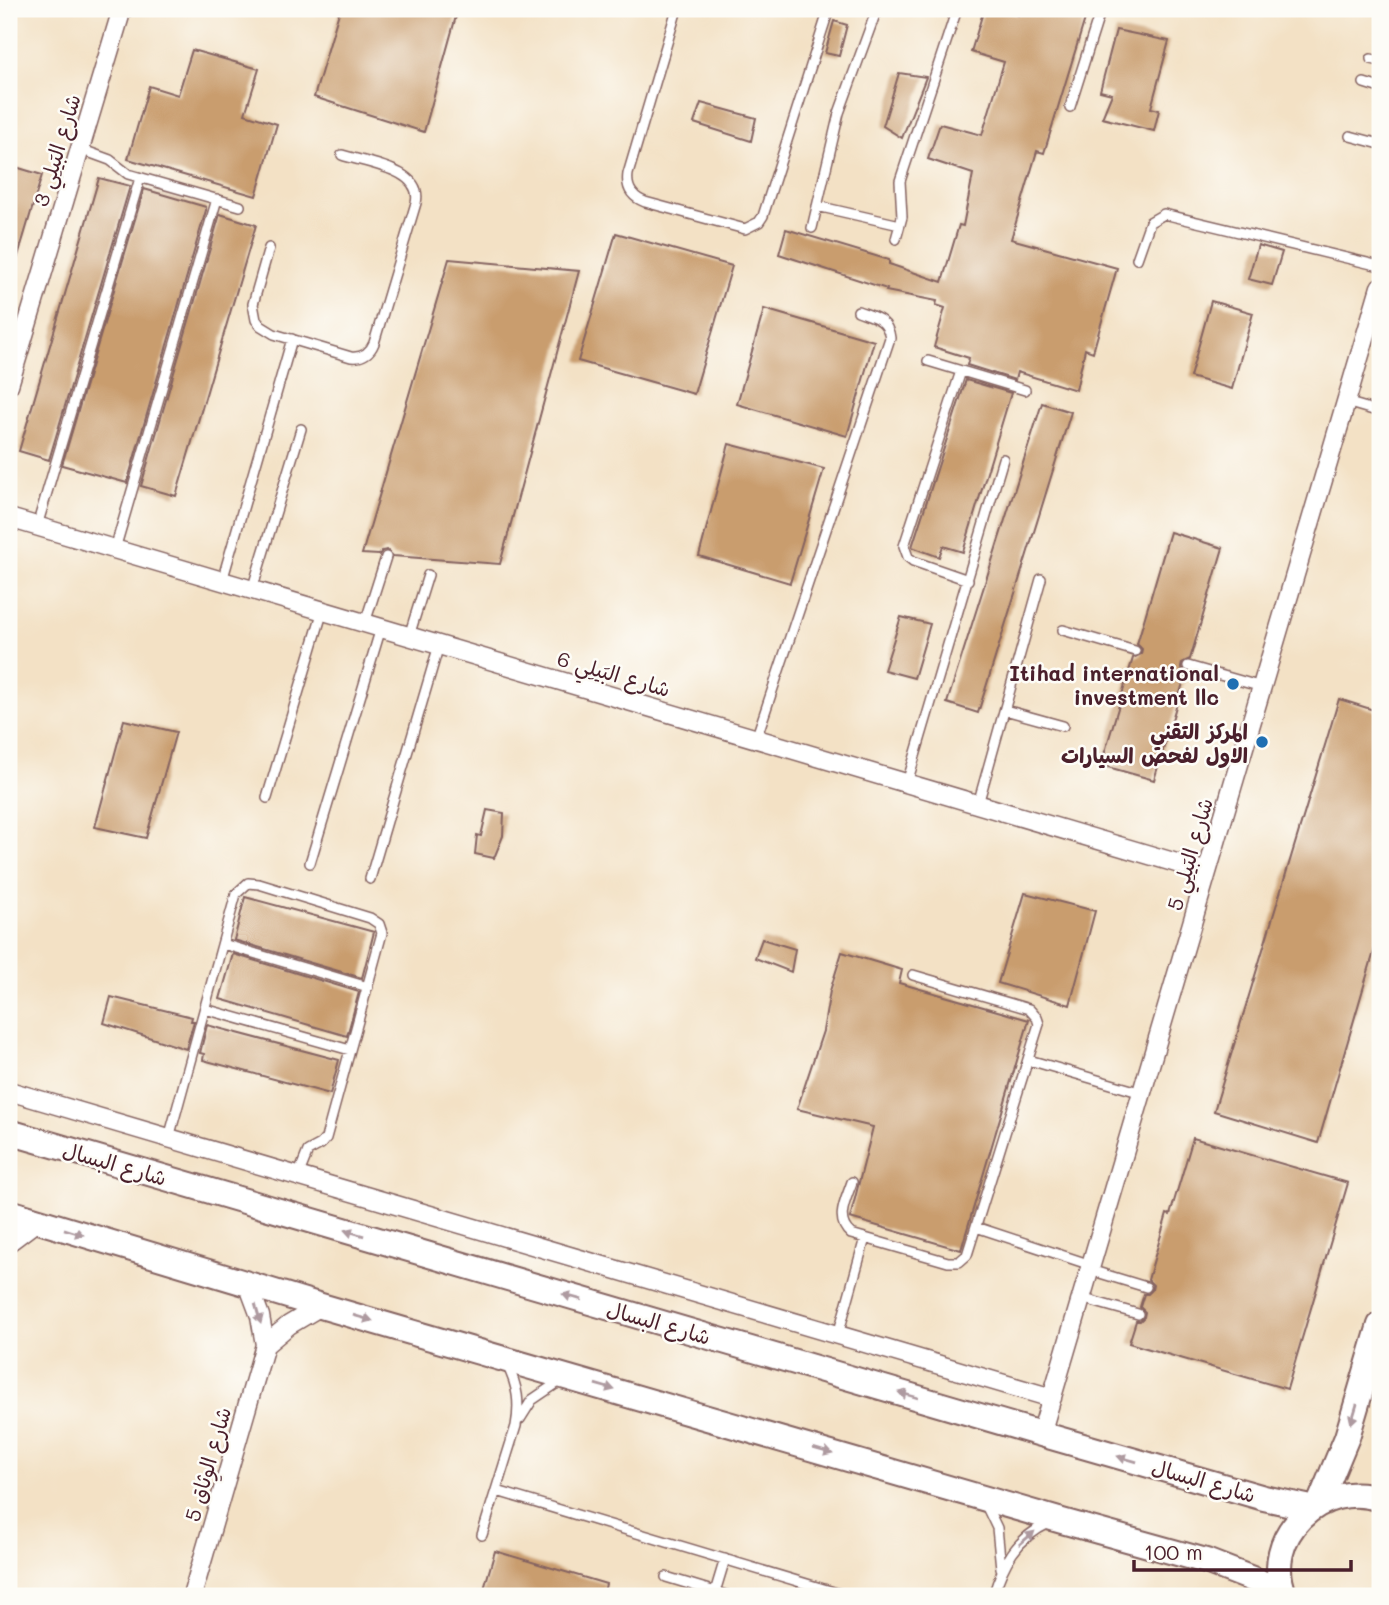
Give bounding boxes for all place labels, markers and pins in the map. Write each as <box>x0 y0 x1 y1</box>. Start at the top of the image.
place label: Itihad international investment llc <box>1009 659 1219 710</box>
marker: Itihad international investment llc <box>1225 676 1241 692</box>
place label: المركز التقني الاول لفحص السيارات <box>1061 717 1248 769</box>
marker: المركز التقني الاول لفحص السيارات <box>1254 734 1270 750</box>

